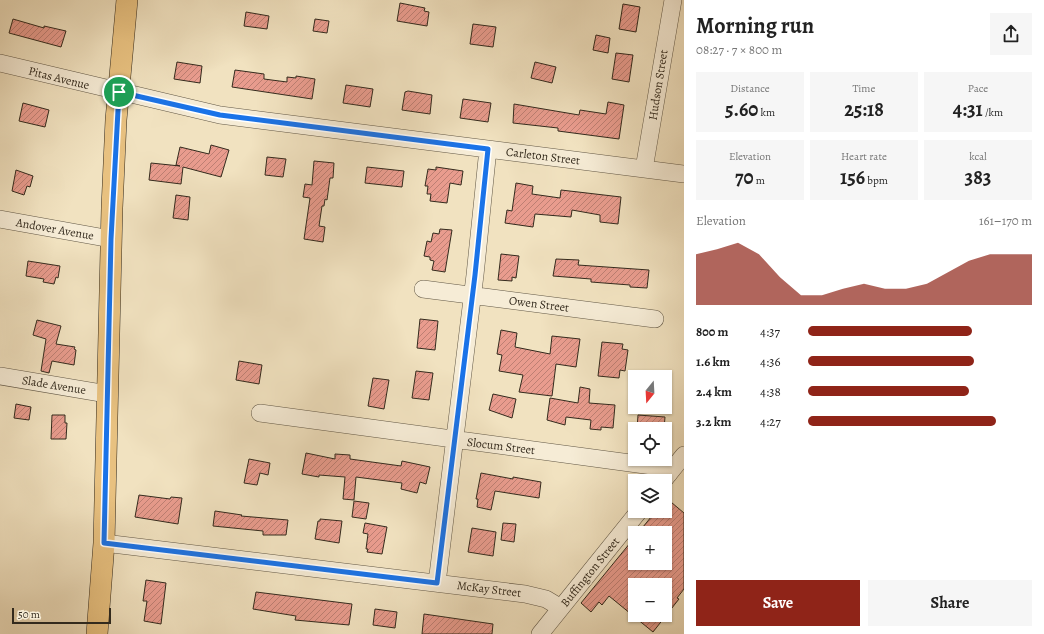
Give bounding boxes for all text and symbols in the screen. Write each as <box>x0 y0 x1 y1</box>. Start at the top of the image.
text: Morning run <box>696 11 814 41</box>
button: share <box>990 13 1032 55</box>
text: 08:27 · 7 × 800 m <box>696 41 782 58</box>
street label: Hudson Street <box>645 49 671 121</box>
street label: Pitas Avenue <box>27 63 91 93</box>
pin <box>102 75 136 109</box>
icon: arrive <box>108 81 130 103</box>
text: Distance <box>730 81 770 96</box>
text: Time <box>853 81 875 96</box>
text: Pace <box>968 81 988 96</box>
text: 5.60 <box>725 96 758 123</box>
text: 25:18 <box>844 96 884 123</box>
text: 4:31 <box>953 96 983 123</box>
text: km <box>758 105 775 120</box>
text: /km <box>983 105 1003 120</box>
street label: Carleton Street <box>505 144 581 168</box>
text: Elevation <box>729 149 771 164</box>
text: Heart rate <box>841 149 887 164</box>
text: kcal <box>969 149 987 164</box>
text: 70 <box>735 164 754 191</box>
text: 156 <box>840 164 865 191</box>
text: 383 <box>965 164 991 191</box>
text: m <box>754 173 765 188</box>
text: bpm <box>865 173 888 188</box>
text: Elevation <box>696 212 746 229</box>
text: 161–170 m <box>979 212 1032 229</box>
street label: Andover Avenue <box>14 214 95 244</box>
street label: Owen Street <box>508 292 570 316</box>
text: 800 m <box>696 323 728 340</box>
text: 4:37 <box>760 323 780 340</box>
text: 1.6 km <box>696 353 730 370</box>
text: 4:36 <box>760 353 780 370</box>
north arrow <box>628 370 672 414</box>
map controls <box>628 370 672 622</box>
street label: Slade Avenue <box>21 372 87 398</box>
text: 2.4 km <box>696 383 732 400</box>
text: 4:38 <box>760 383 781 400</box>
text: 3.2 km <box>696 413 731 430</box>
text: 4:27 <box>760 413 781 430</box>
button: locate <box>628 422 672 466</box>
street label: Slocum Street <box>466 434 536 458</box>
button: layers <box>628 474 672 518</box>
button: + <box>628 526 672 570</box>
street label: Buffington Street <box>557 534 623 610</box>
street label: McKay Street <box>456 577 522 601</box>
button: − <box>628 578 672 622</box>
button: Save <box>696 580 860 626</box>
button: Share <box>868 580 1032 626</box>
scale bar <box>12 606 111 625</box>
text: 50 m <box>18 607 40 622</box>

